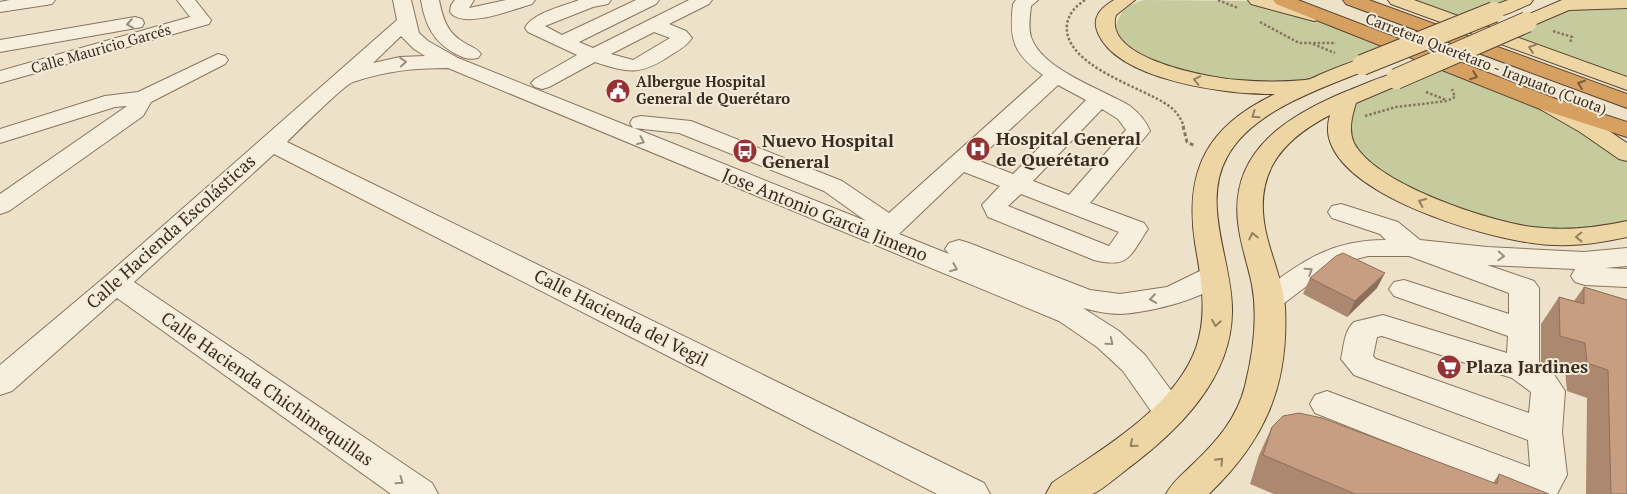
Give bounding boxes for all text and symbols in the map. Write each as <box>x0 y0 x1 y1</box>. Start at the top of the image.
street label: Carretera Querétaro - Irapuato (Cuota) <box>1363 8 1610 118</box>
street label: Calle Mauricio Garcés <box>28 18 173 78</box>
one-way arrow <box>126 18 134 29</box>
one-way arrow <box>1528 44 1537 54</box>
one-way arrow <box>400 56 408 67</box>
one-way arrow <box>1469 70 1478 80</box>
place label: Albergue Hospital General de Querétaro <box>636 71 790 108</box>
one-way arrow <box>1192 75 1201 86</box>
public building icon: Albergue Hospital General de Querétaro <box>605 78 631 104</box>
one-way arrow <box>1577 80 1586 90</box>
one-way arrow <box>1251 109 1260 118</box>
place label: Hospital General de Querétaro <box>996 126 1141 171</box>
place label: Nuevo Hospital General <box>762 128 894 173</box>
one-way arrow <box>636 134 645 145</box>
hospital icon: Hospital General de Querétaro <box>965 136 991 162</box>
bus stop icon: Nuevo Hospital General <box>732 138 758 164</box>
street label: Calle Hacienda Escolásticas <box>81 149 260 314</box>
street label: Jose Antonio Garcia Jimeno <box>719 162 932 266</box>
one-way arrow <box>1418 198 1427 208</box>
one-way arrow <box>1248 231 1259 240</box>
one-way arrow <box>1575 232 1582 242</box>
one-way arrow <box>1497 251 1505 262</box>
one-way arrow <box>949 261 958 272</box>
street label: Calle Hacienda del Vegil <box>530 263 713 371</box>
one-way arrow <box>1303 268 1312 277</box>
one-way arrow <box>1149 294 1158 304</box>
street label: Calle Hacienda Chichimequillas <box>157 306 378 471</box>
one-way arrow <box>1211 320 1222 328</box>
one-way arrow <box>1104 336 1113 344</box>
supermarket icon: Plaza Jardines <box>1436 354 1462 380</box>
place label: Plaza Jardines <box>1466 354 1588 378</box>
one-way arrow <box>1130 439 1139 448</box>
one-way arrow <box>1214 457 1223 466</box>
one-way arrow <box>394 475 404 484</box>

